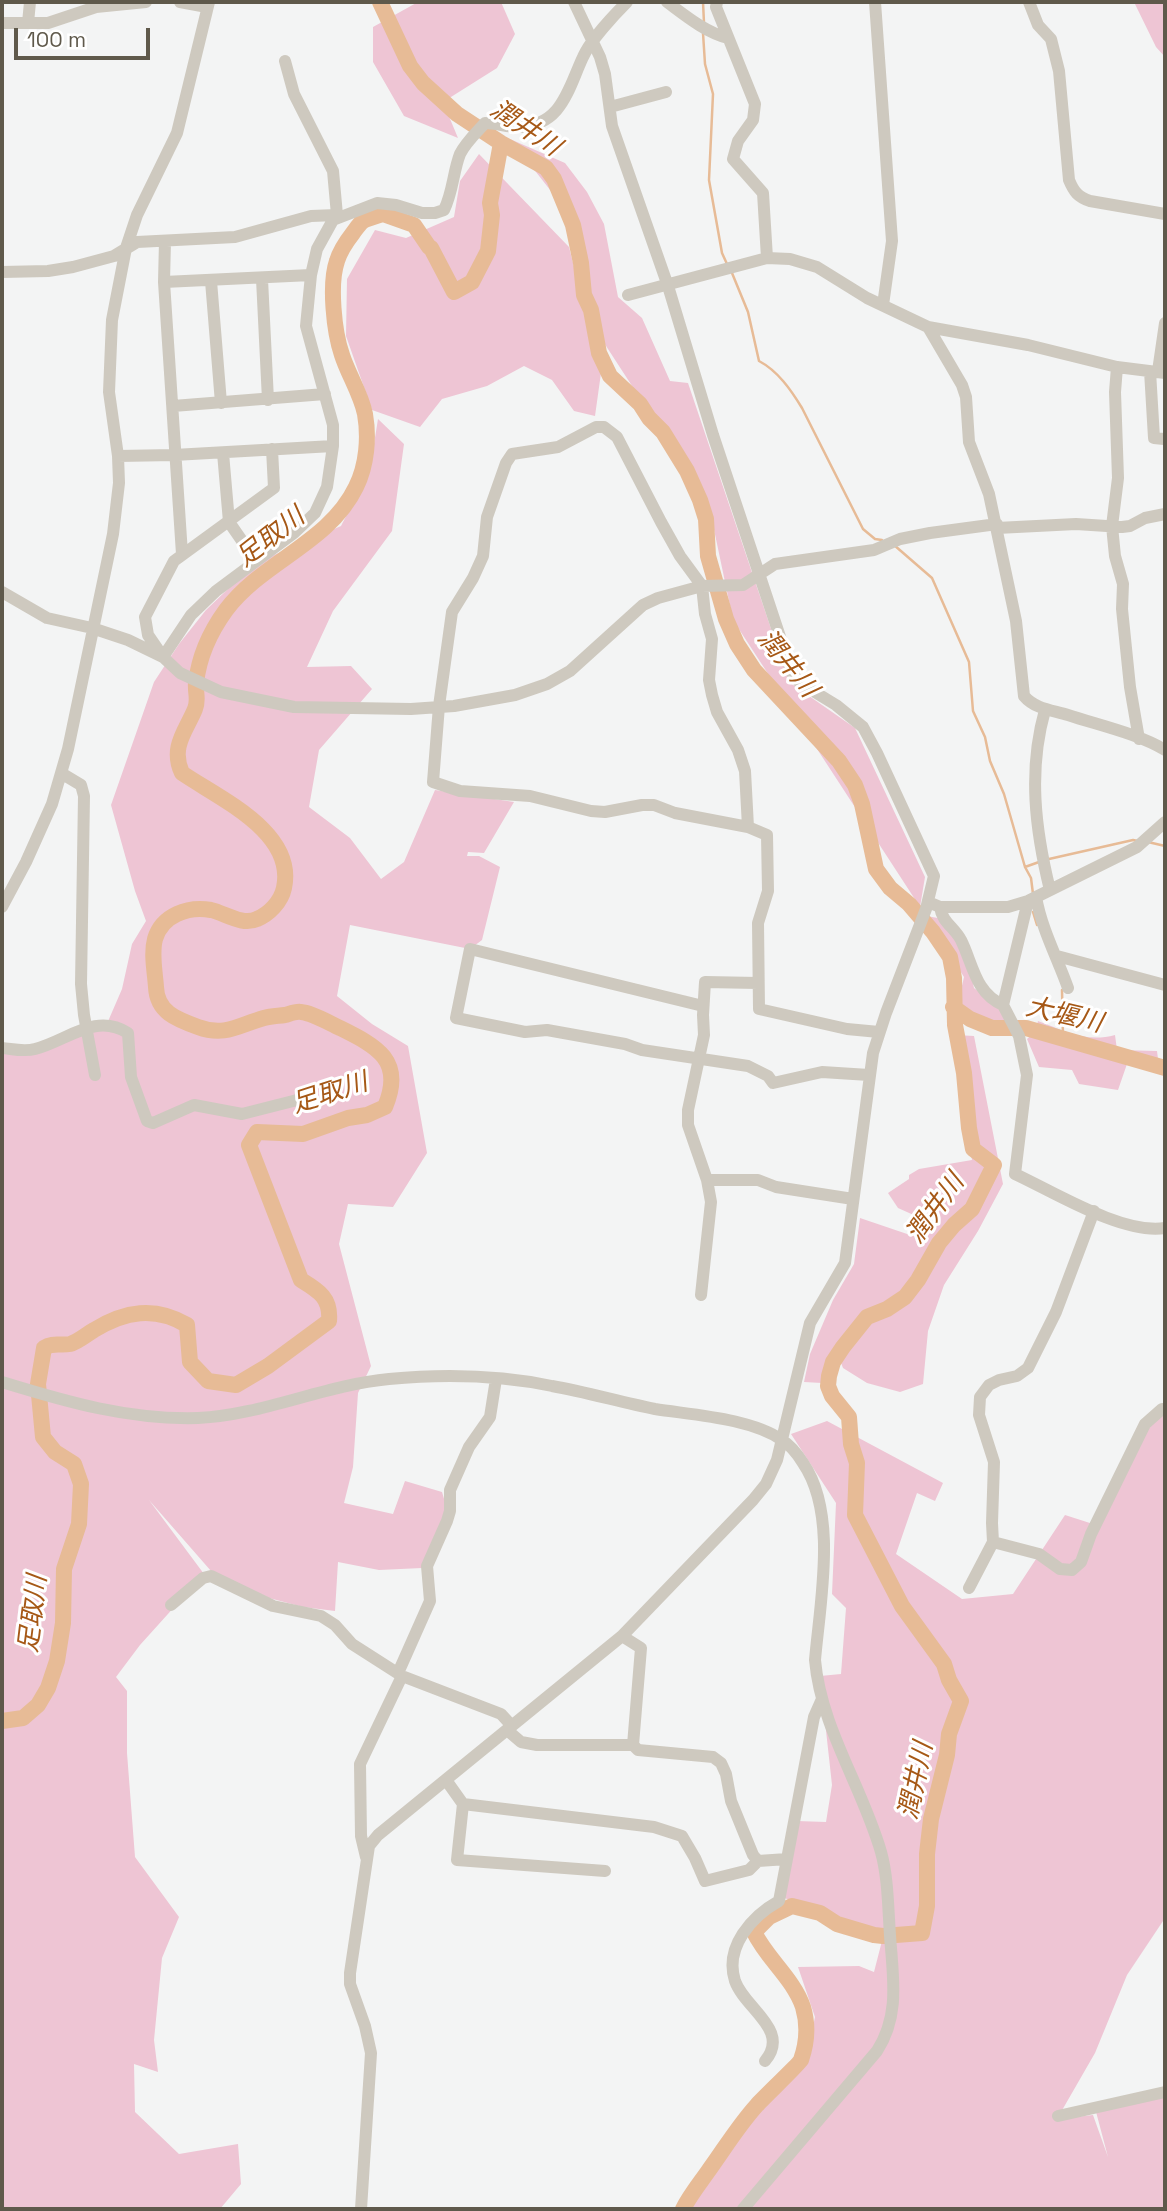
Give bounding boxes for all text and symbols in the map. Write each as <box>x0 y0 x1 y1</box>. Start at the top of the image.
scale bar <box>18 14 154 58</box>
text: 100 m <box>27 26 86 53</box>
water label: 潤井川 <box>484 94 566 164</box>
water label: 足取川 <box>231 502 311 574</box>
water label: 潤井川 <box>750 624 824 704</box>
water label: 大堰川 <box>1022 992 1106 1040</box>
water label: 足取川 <box>288 1067 372 1121</box>
water label: 潤井川 <box>900 1168 972 1250</box>
water label: 足取川 <box>14 1573 54 1655</box>
water label: 潤井川 <box>894 1740 940 1822</box>

